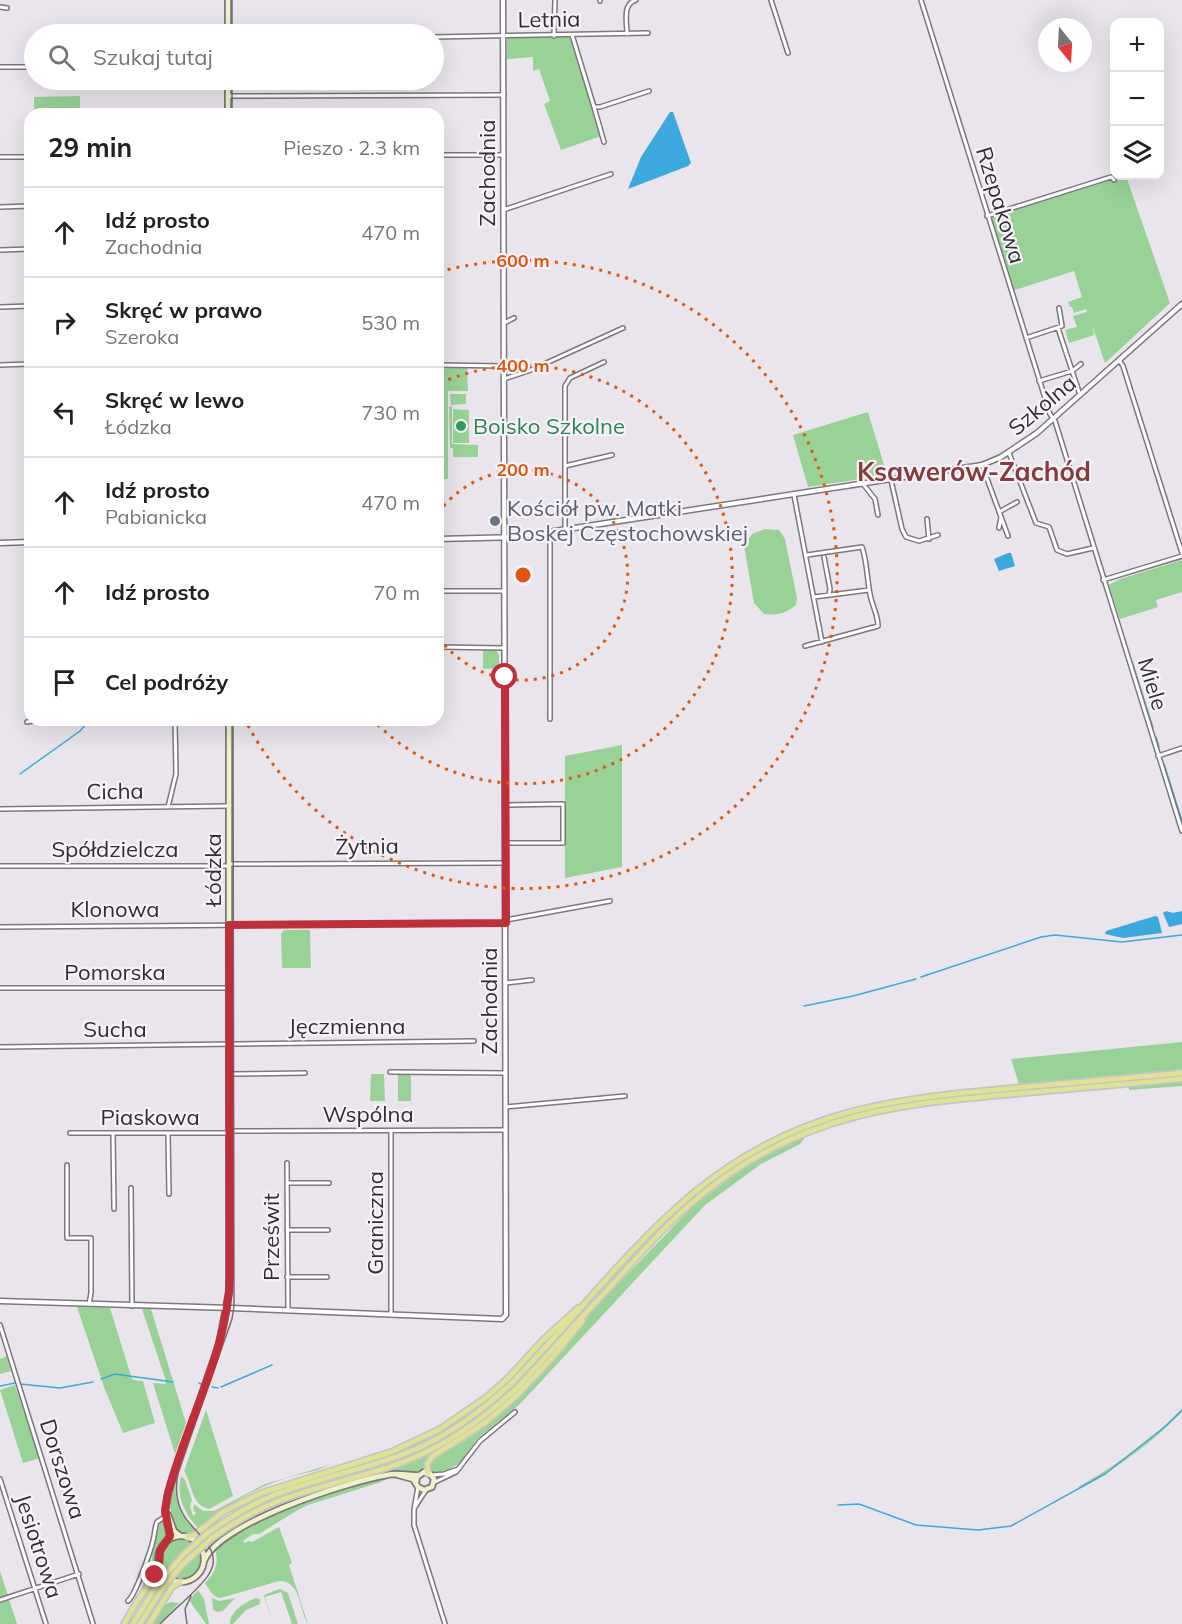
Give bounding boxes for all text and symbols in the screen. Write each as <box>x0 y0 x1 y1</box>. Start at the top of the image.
street label: Letnia <box>517 4 581 34</box>
north arrow <box>1038 18 1092 72</box>
map controls <box>1110 18 1164 180</box>
button: + <box>1110 18 1164 72</box>
search box <box>24 24 444 90</box>
icon: search <box>45 41 78 74</box>
text: Szukaj tutaj <box>93 43 213 71</box>
button: − <box>1110 72 1164 126</box>
street label: Zachodnia <box>473 120 501 226</box>
button: layers <box>1110 126 1164 180</box>
text: 29 min <box>48 131 132 164</box>
text: Pieszo · 2.3 km <box>283 135 420 160</box>
street label: Rzepakowa <box>970 143 1032 267</box>
text: Idź prosto <box>105 206 210 234</box>
icon: ahead <box>48 216 81 249</box>
text: 470 m <box>361 220 420 245</box>
text: Zachodnia <box>105 234 202 259</box>
text: 600 m <box>496 249 550 272</box>
text: Skręć w prawo <box>105 296 262 324</box>
icon: right <box>48 306 81 339</box>
text: 530 m <box>361 310 420 335</box>
text: Szeroka <box>105 324 179 349</box>
text: 400 m <box>496 354 550 377</box>
street label: Szkolna <box>1002 369 1082 441</box>
text: Skręć w lewo <box>105 386 244 414</box>
icon: left <box>48 396 81 429</box>
text: 730 m <box>361 400 420 425</box>
place label: Boisko Szkolne <box>473 412 625 440</box>
text: Łódzka <box>105 414 172 439</box>
marker: Boisko Szkolne <box>454 419 468 433</box>
district label: Ksawerów-Zachód <box>857 455 1091 488</box>
text: 200 m <box>496 458 550 481</box>
text: Idź prosto <box>105 476 210 504</box>
icon: ahead <box>48 486 81 519</box>
text: 470 m <box>361 490 420 515</box>
place label: Kościół pw. Matki Boskej Częstochowskiej <box>507 494 748 547</box>
text: Pabianicka <box>105 504 207 529</box>
marker: Kościół pw. Matki Boskej Częstochowskiej <box>488 514 502 528</box>
centre of rings <box>513 565 533 585</box>
icon: ahead <box>48 576 81 609</box>
text: Idź prosto <box>105 578 210 606</box>
text: 70 m <box>373 580 420 605</box>
street label: Miele <box>1132 654 1174 714</box>
route start <box>491 663 517 689</box>
icon: arrive <box>48 666 81 699</box>
text: Cel podróży <box>105 668 228 696</box>
street label: Cicha <box>86 777 144 805</box>
street label: Żytnia <box>335 831 399 861</box>
street label: Łódzka <box>199 833 227 908</box>
street label: Spółdzielcza <box>51 835 179 863</box>
street label: Klonowa <box>70 895 160 923</box>
street label: Zachodnia <box>475 948 503 1054</box>
street label: Pomorska <box>64 958 166 986</box>
street label: Jęczmienna <box>288 1012 406 1040</box>
street label: Sucha <box>83 1015 147 1043</box>
street label: Wspólna <box>322 1100 414 1128</box>
street label: Piaskowa <box>100 1103 200 1131</box>
street label: Graniczna <box>361 1171 389 1275</box>
street label: Prześwit <box>257 1193 285 1281</box>
street label: Dorszowa <box>34 1416 92 1522</box>
street label: Jesiotrowa <box>9 1490 69 1602</box>
route end <box>141 1561 167 1587</box>

